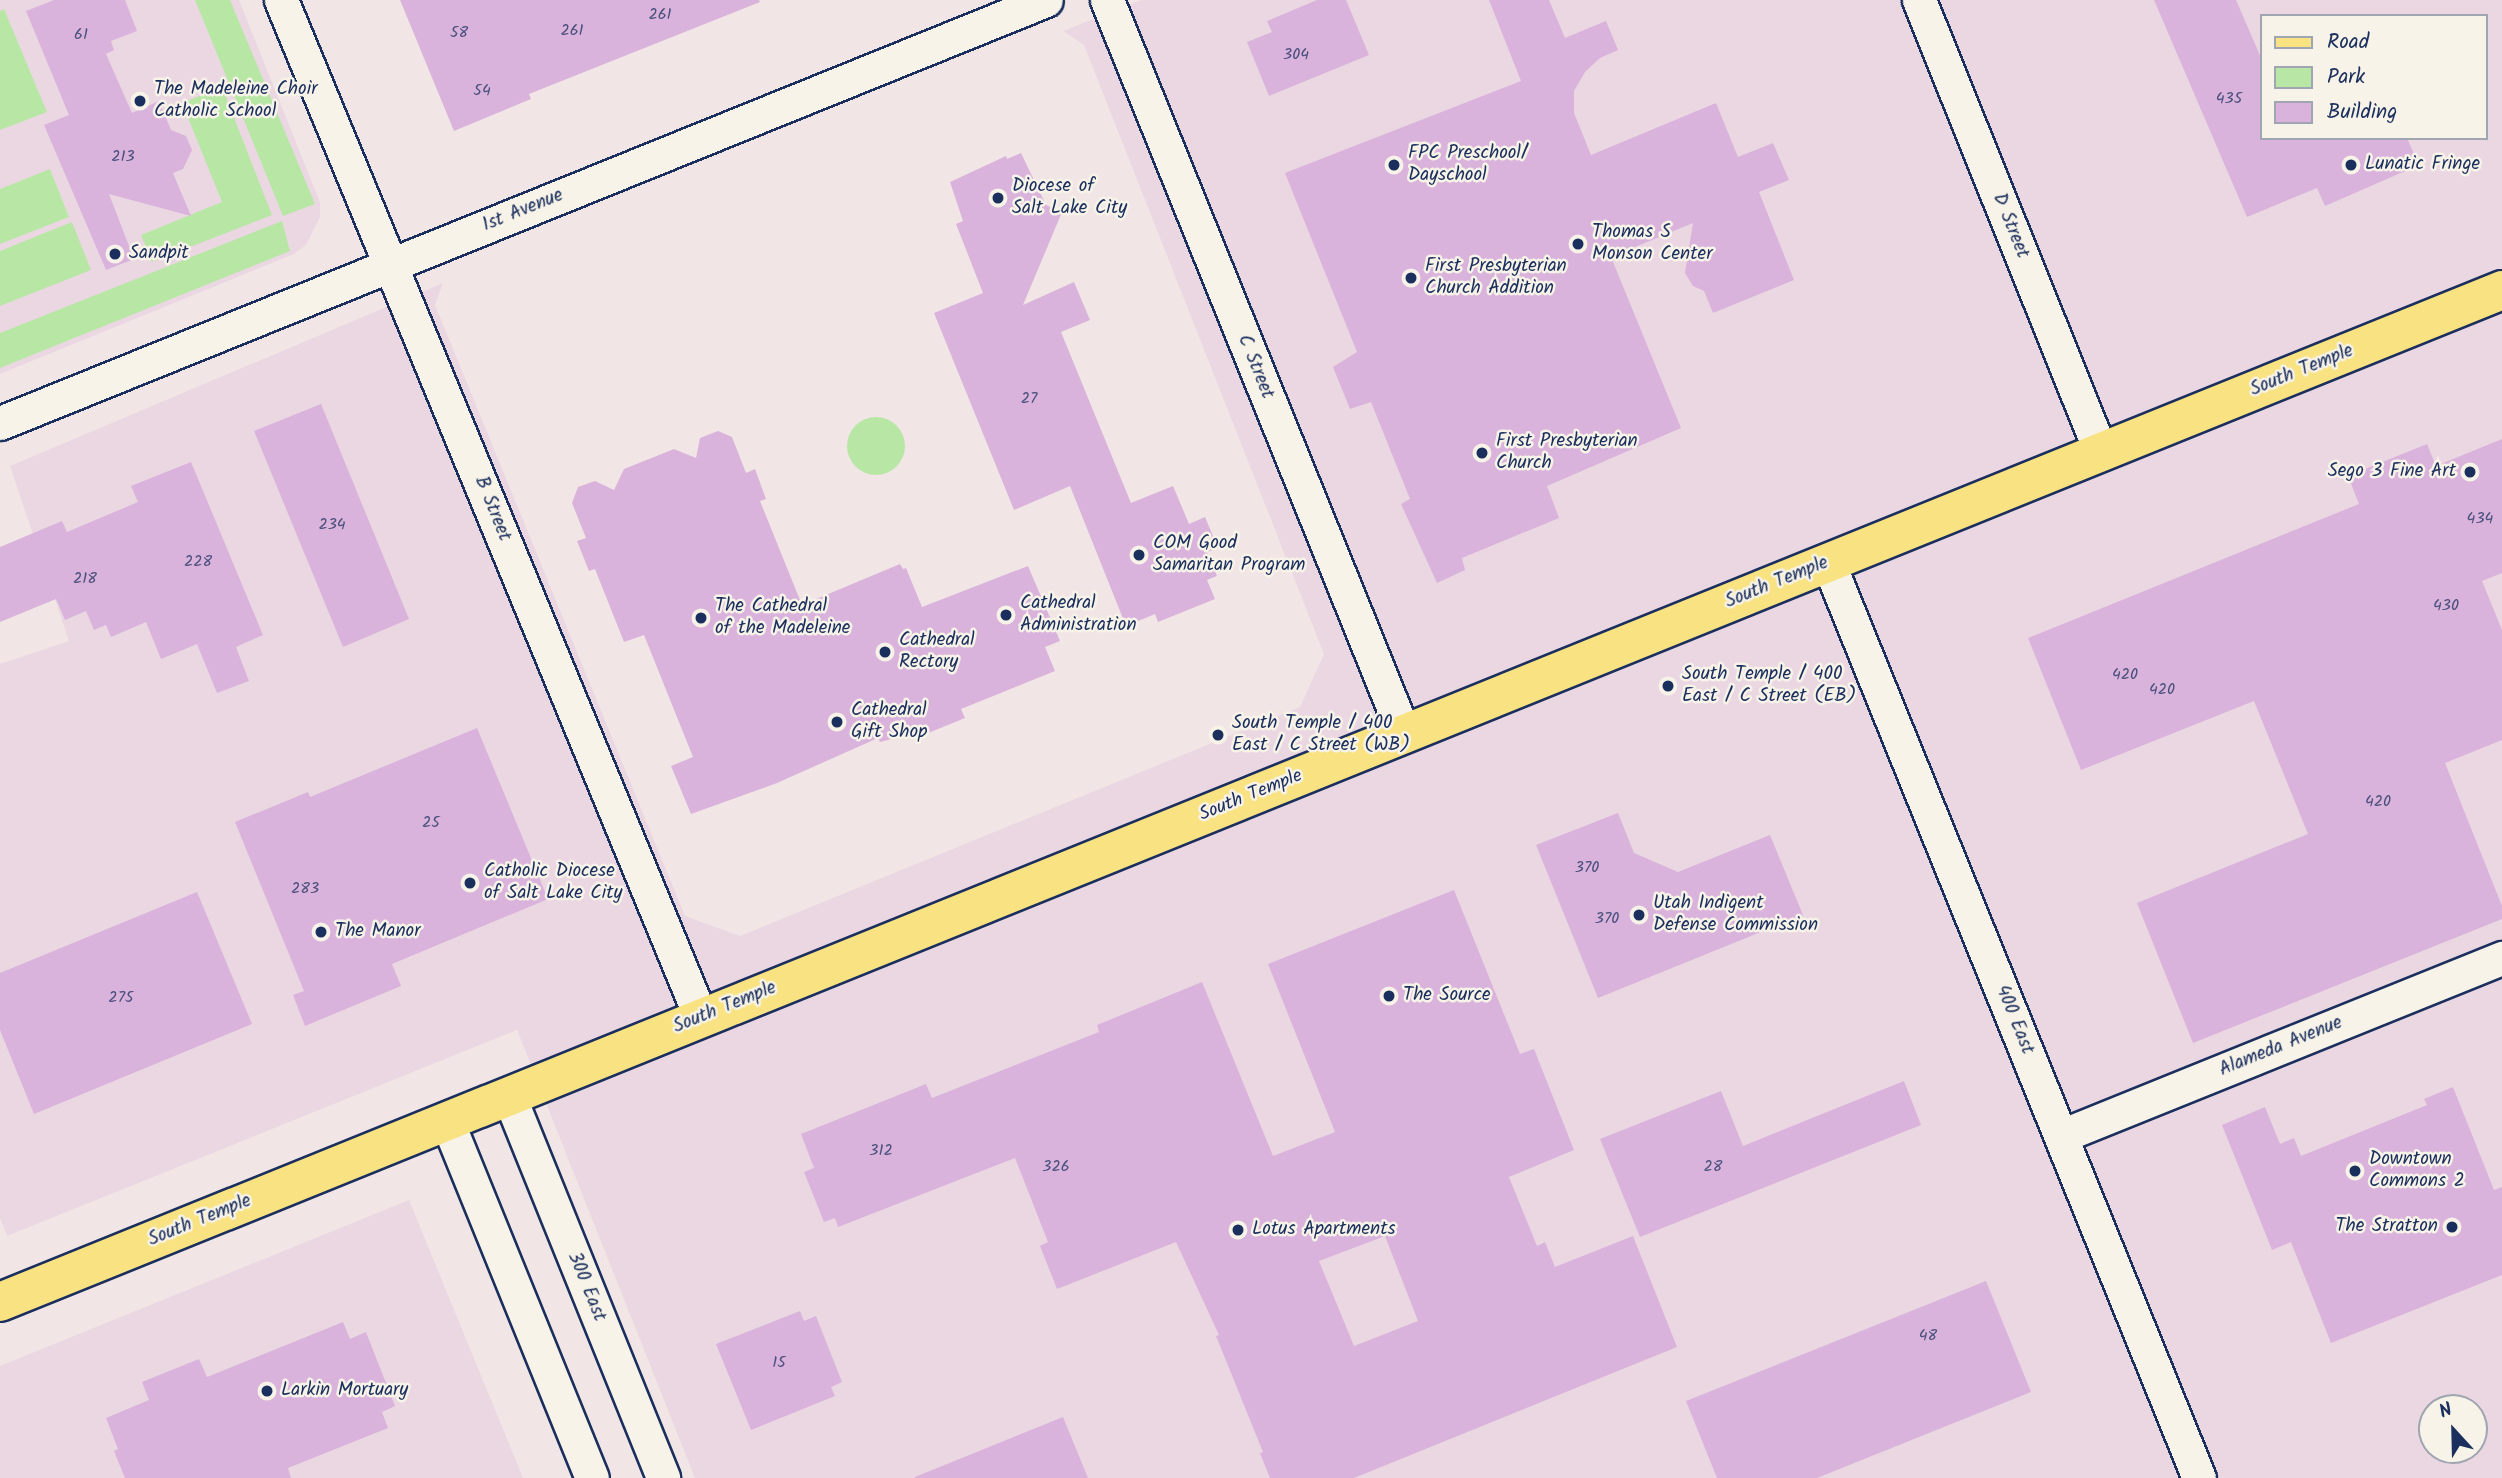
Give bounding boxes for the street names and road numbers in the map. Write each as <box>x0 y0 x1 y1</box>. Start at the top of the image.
street label: 1st Avenue <box>479 185 567 237</box>
street label: D Street <box>1987 190 2033 262</box>
street label: C Street <box>1232 332 1278 402</box>
street label: South Temple <box>2247 340 2357 402</box>
street label: B Street <box>469 473 515 545</box>
street label: South Temple <box>1722 552 1832 614</box>
street label: South Temple <box>1196 765 1306 827</box>
street label: South Temple <box>670 977 780 1039</box>
street label: 400 East <box>1990 982 2038 1058</box>
street label: Alameda Avenue <box>2216 1012 2346 1082</box>
street label: South Temple <box>145 1190 255 1252</box>
street label: 300 East <box>562 1249 610 1325</box>

